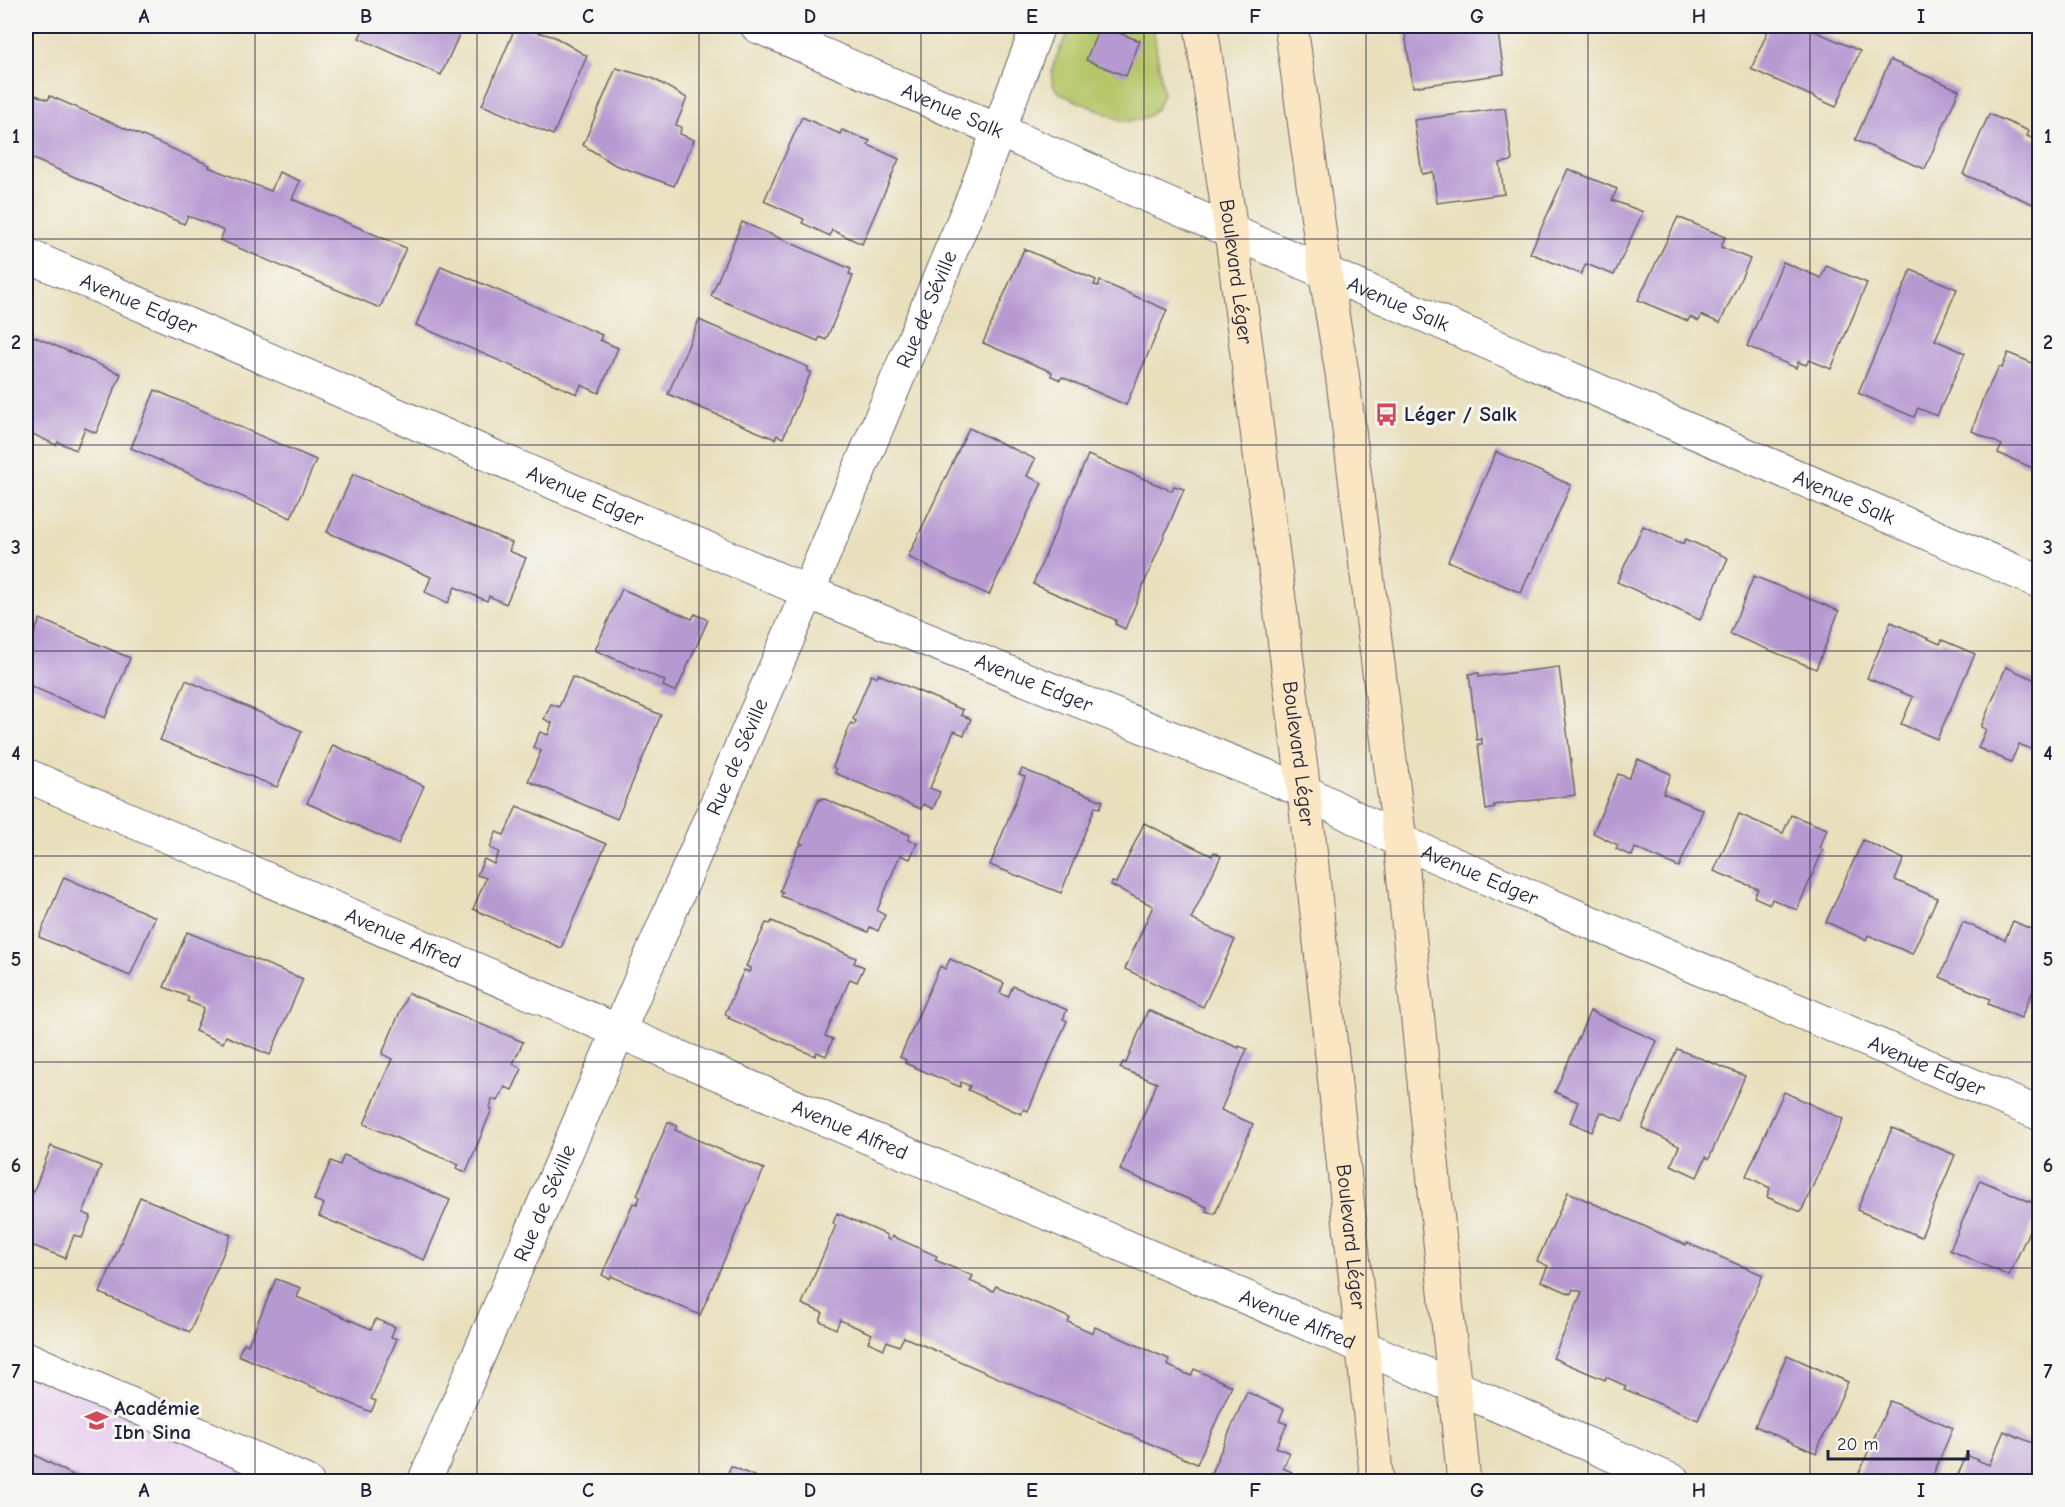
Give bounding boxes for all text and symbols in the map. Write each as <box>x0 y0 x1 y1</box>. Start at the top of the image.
text: A <box>138 5 150 28</box>
text: B <box>360 5 372 28</box>
text: C <box>582 5 594 28</box>
text: D <box>804 5 816 28</box>
text: E <box>1026 5 1038 28</box>
text: F <box>1249 5 1261 28</box>
text: G <box>1470 5 1484 28</box>
text: H <box>1692 5 1706 28</box>
text: I <box>1917 5 1925 28</box>
street label: Avenue Salk <box>898 78 1007 143</box>
text: 1 <box>12 125 20 148</box>
text: 1 <box>2044 125 2052 148</box>
street label: Boulevard Léger <box>1214 198 1258 346</box>
street label: Rue de Séville <box>891 247 962 371</box>
street label: Avenue Edger <box>77 268 202 340</box>
street label: Avenue Salk <box>1344 271 1453 336</box>
text: 2 <box>11 331 21 354</box>
text: 2 <box>2043 331 2053 354</box>
bus stop icon: Léger / Salk <box>1373 401 1399 427</box>
place label: Léger / Salk <box>1404 402 1518 426</box>
street label: Avenue Edger <box>523 460 648 532</box>
street label: Avenue Salk <box>1790 465 1899 530</box>
text: 3 <box>11 536 21 559</box>
text: 3 <box>2043 536 2053 559</box>
street label: Avenue Edger <box>972 648 1097 717</box>
street label: Boulevard Léger <box>1278 680 1320 828</box>
street label: Rue de Séville <box>701 695 773 819</box>
text: 4 <box>11 742 21 765</box>
text: 4 <box>2043 742 2053 765</box>
street label: Avenue Edger <box>1418 840 1543 911</box>
street label: Avenue Alfred <box>342 903 465 974</box>
text: 5 <box>11 948 21 971</box>
text: 5 <box>2043 948 2053 971</box>
street label: Avenue Edger <box>1865 1030 1990 1102</box>
street label: Avenue Alfred <box>788 1094 911 1165</box>
street label: Rue de Séville <box>509 1141 580 1265</box>
text: 6 <box>11 1154 21 1177</box>
text: 6 <box>2043 1154 2053 1177</box>
street label: Boulevard Léger <box>1331 1163 1371 1311</box>
street label: Avenue Alfred <box>1236 1284 1359 1354</box>
text: 7 <box>12 1360 21 1383</box>
text: 7 <box>2044 1360 2053 1383</box>
place label: Académie Ibn Sina <box>114 1396 200 1444</box>
school or university icon: Académie Ibn Sina <box>83 1407 109 1433</box>
scale bar <box>1828 1423 1968 1461</box>
text: 20 m <box>1837 1434 1878 1455</box>
text: A <box>138 1479 150 1502</box>
text: B <box>360 1479 372 1502</box>
text: C <box>582 1479 594 1502</box>
text: D <box>804 1479 816 1502</box>
text: E <box>1026 1479 1038 1502</box>
text: F <box>1249 1479 1261 1502</box>
text: G <box>1470 1479 1484 1502</box>
text: H <box>1692 1479 1706 1502</box>
text: I <box>1917 1479 1925 1502</box>

